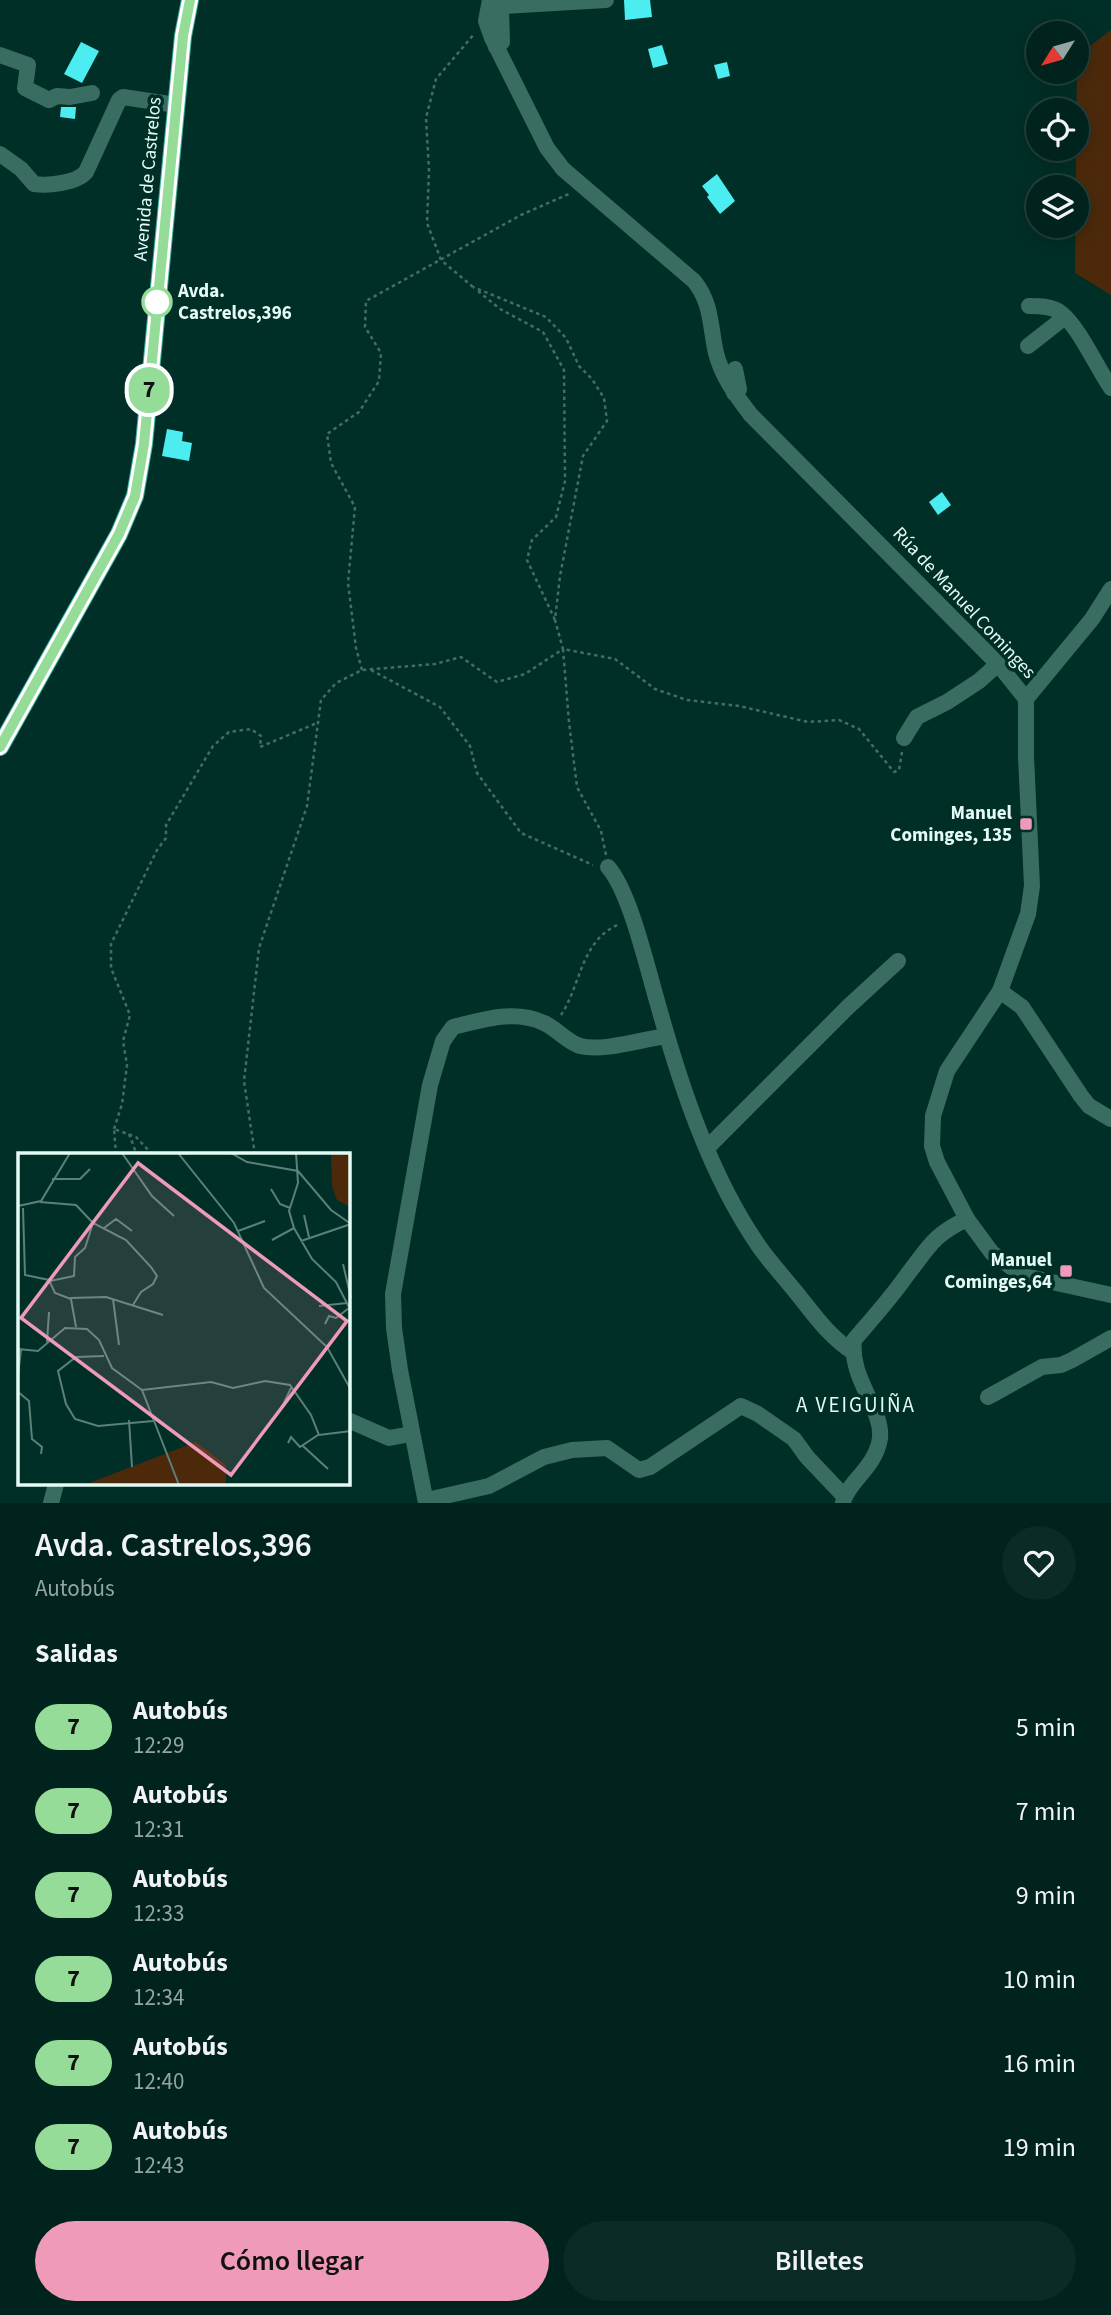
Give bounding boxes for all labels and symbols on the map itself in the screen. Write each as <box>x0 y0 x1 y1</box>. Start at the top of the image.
north arrow <box>1026 21 1088 84</box>
street label: Avenida de Castrelos <box>127 96 169 262</box>
place label: Avda. Castrelos,396 <box>177 278 292 327</box>
marker: Avda. Castrelos,396 <box>142 287 172 317</box>
line badge: 7 <box>126 367 172 413</box>
street label: Rúa de Manuel Cominges <box>886 521 1042 685</box>
place label: Manuel Cominges, 135 <box>890 800 1013 849</box>
marker: Manuel Cominges, 135 <box>1018 816 1034 832</box>
inset map <box>18 1153 350 1486</box>
place label: Manuel Cominges,64 <box>944 1247 1053 1296</box>
marker: Manuel Cominges,64 <box>1058 1263 1074 1279</box>
district label: A VEIGUIÑA <box>796 1390 916 1420</box>

